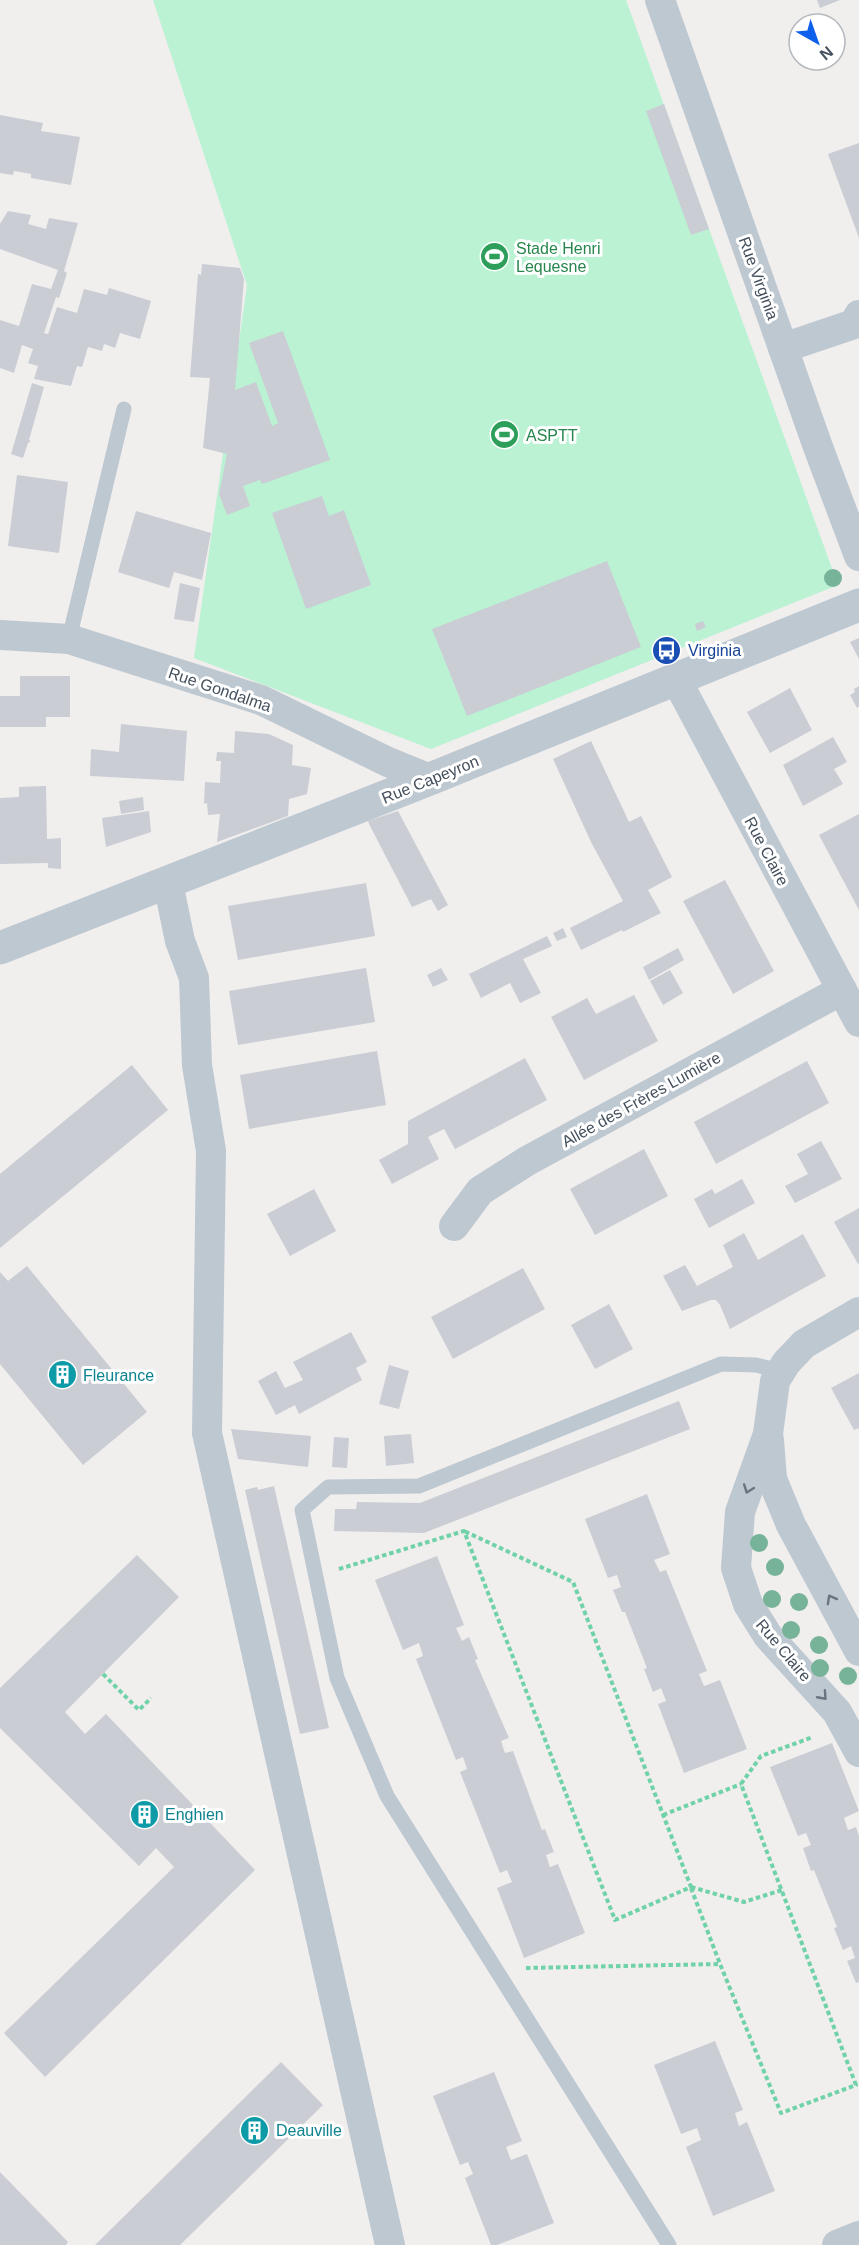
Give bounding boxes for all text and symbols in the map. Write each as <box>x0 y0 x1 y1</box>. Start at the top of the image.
north arrow <box>787 12 847 72</box>
text: N <box>816 43 836 63</box>
street label: Rue Virginia <box>736 234 781 322</box>
place label: Stade Henri Lequesne <box>516 240 601 275</box>
sports icon: Stade Henri Lequesne <box>479 241 511 273</box>
sports icon: ASPTT <box>489 419 521 451</box>
place label: ASPTT <box>526 427 578 444</box>
bus stop icon: Virginia <box>651 634 683 666</box>
place label: Virginia <box>688 642 741 659</box>
street label: Rue Gondalma <box>166 664 274 715</box>
street label: Rue Capeyron <box>379 752 481 807</box>
street label: Rue Claire <box>741 814 792 889</box>
street label: Allée des Frères Lumière <box>559 1049 724 1150</box>
building icon: Fleurance <box>46 1359 78 1391</box>
place label: Fleurance <box>83 1367 154 1384</box>
one-way arrow <box>743 1484 756 1494</box>
one-way arrow <box>827 1595 838 1605</box>
street label: Rue Claire <box>753 1616 814 1685</box>
one-way arrow <box>816 1689 827 1700</box>
building icon: Enghien <box>128 1798 160 1830</box>
place label: Enghien <box>165 1806 224 1823</box>
building icon: Deauville <box>239 2114 271 2146</box>
place label: Deauville <box>276 2122 342 2139</box>

